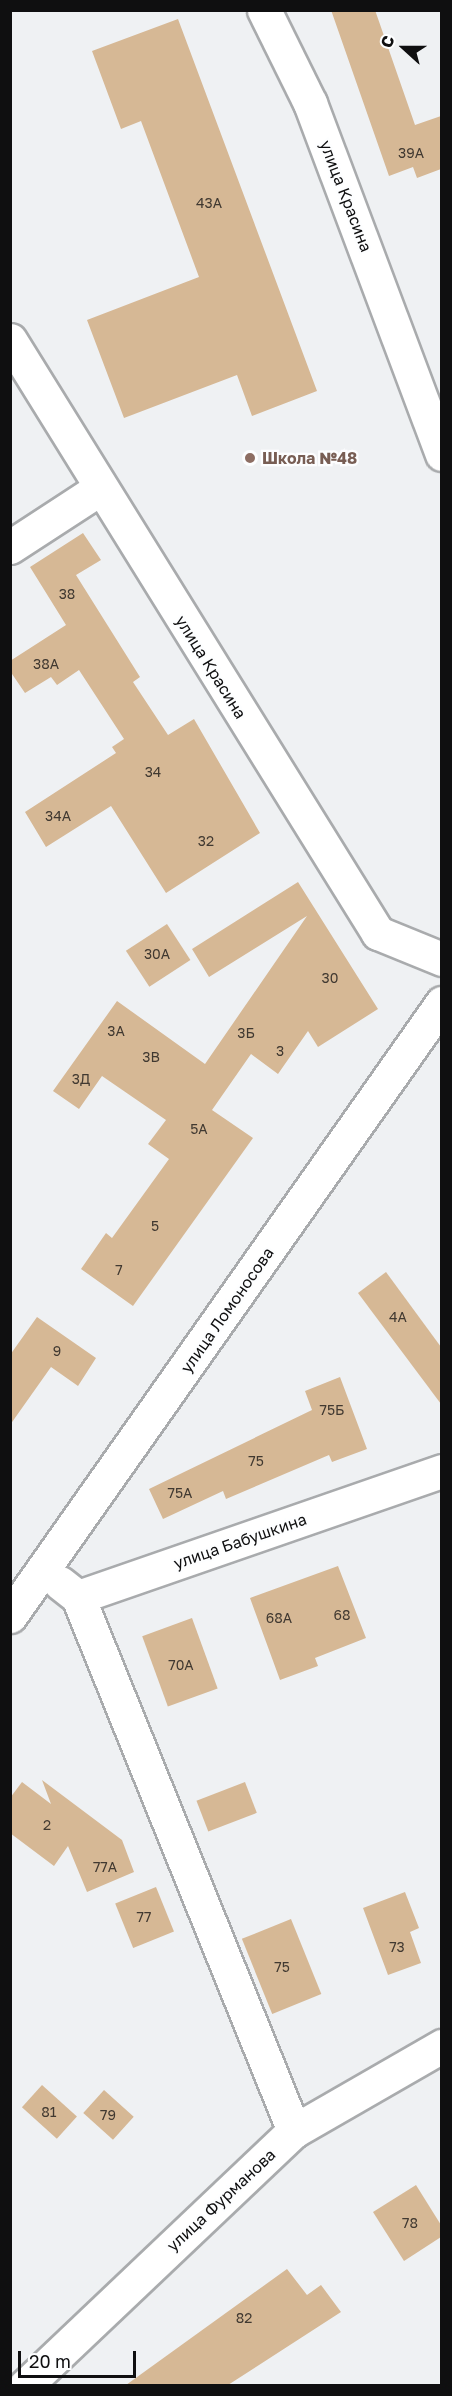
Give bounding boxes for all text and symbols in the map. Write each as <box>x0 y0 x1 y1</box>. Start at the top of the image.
north arrow <box>374 18 434 78</box>
text: С <box>376 33 399 50</box>
street label: улица Красина <box>316 137 376 255</box>
house number: 39А <box>398 145 424 161</box>
house number: 43А <box>196 195 222 211</box>
place label: Школа №48 <box>262 448 357 468</box>
marker: Школа №48 <box>243 451 257 465</box>
house number: 38 <box>59 586 75 602</box>
street label: улица Красина <box>172 612 250 722</box>
house number: 38А <box>33 656 59 672</box>
house number: 34 <box>145 764 161 780</box>
house number: 34А <box>45 808 71 824</box>
house number: 32 <box>198 833 214 849</box>
house number: 30А <box>144 946 170 962</box>
house number: 30 <box>322 970 338 986</box>
house number: 3А <box>107 1023 125 1039</box>
house number: 3Б <box>237 1025 255 1041</box>
house number: 3 <box>276 1043 284 1059</box>
house number: 3В <box>142 1049 160 1065</box>
house number: 3Д <box>72 1071 90 1087</box>
house number: 5А <box>190 1121 208 1137</box>
house number: 5 <box>151 1218 159 1234</box>
street label: улица Ломоносова <box>176 1244 278 1376</box>
house number: 7 <box>115 1262 123 1278</box>
house number: 4А <box>389 1309 407 1325</box>
house number: 9 <box>53 1343 61 1359</box>
house number: 75Б <box>320 1402 344 1418</box>
house number: 75 <box>248 1453 264 1469</box>
house number: 75А <box>168 1485 192 1501</box>
street label: улица Бабушкина <box>171 1509 309 1573</box>
house number: 68 <box>333 1607 351 1623</box>
house number: 68А <box>266 1610 292 1626</box>
house number: 70А <box>168 1657 194 1673</box>
house number: 2 <box>43 1817 51 1833</box>
house number: 77А <box>93 1859 117 1875</box>
house number: 77 <box>137 1909 151 1925</box>
house number: 73 <box>389 1939 405 1955</box>
house number: 75 <box>274 1959 290 1975</box>
house number: 81 <box>41 2104 57 2120</box>
house number: 79 <box>100 2107 116 2123</box>
street label: улица Фурманова <box>163 2145 279 2255</box>
house number: 78 <box>402 2215 418 2231</box>
house number: 82 <box>236 2310 252 2326</box>
scale bar <box>21 2339 140 2377</box>
text: 20 m <box>29 2350 71 2372</box>

